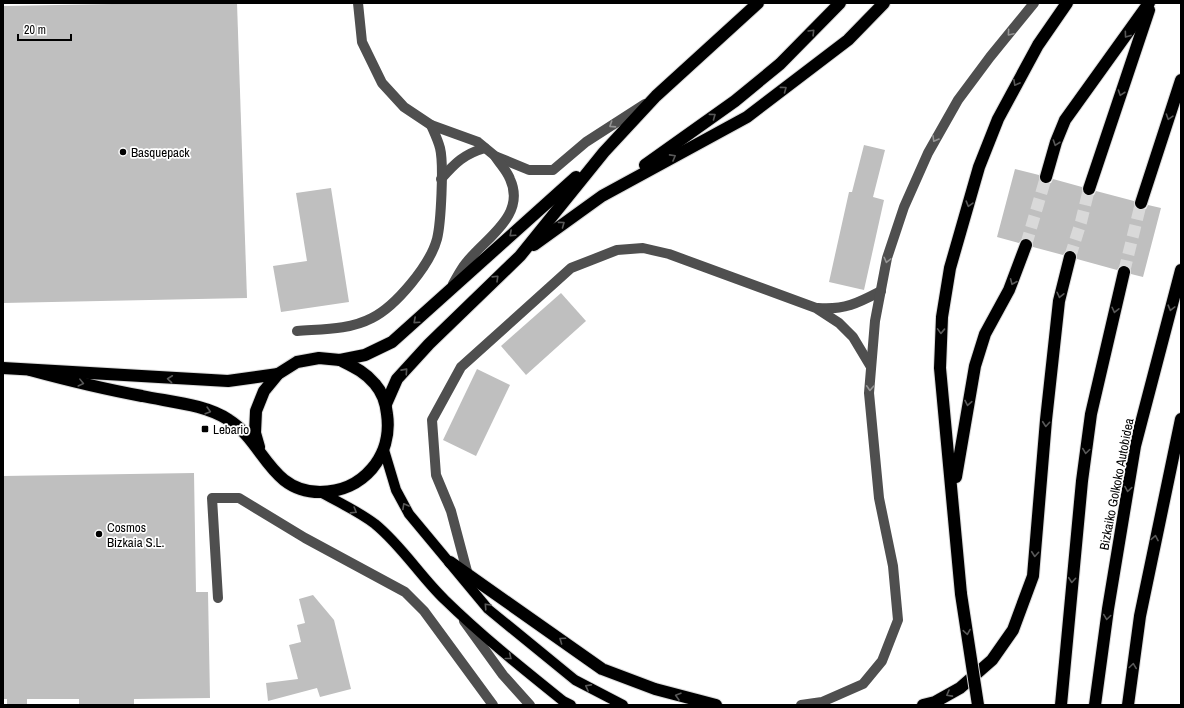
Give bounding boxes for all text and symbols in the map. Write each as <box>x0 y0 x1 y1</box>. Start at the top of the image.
scale bar <box>18 16 71 42</box>
text: 20 m <box>24 22 46 38</box>
one-way arrow <box>1007 28 1014 36</box>
one-way arrow <box>807 29 815 36</box>
one-way arrow <box>1124 30 1131 37</box>
one-way arrow <box>1013 79 1021 86</box>
one-way arrow <box>779 87 786 94</box>
one-way arrow <box>1117 89 1126 96</box>
one-way arrow <box>1165 113 1174 120</box>
one-way arrow <box>709 114 716 121</box>
one-way arrow <box>609 120 616 128</box>
one-way arrow <box>933 135 940 142</box>
one-way arrow <box>1052 139 1061 146</box>
place label: Basquepack <box>131 144 190 161</box>
marker: Basquepack <box>118 147 128 157</box>
one-way arrow <box>669 154 676 161</box>
one-way arrow <box>965 200 974 207</box>
one-way arrow <box>558 222 565 229</box>
one-way arrow <box>509 229 517 237</box>
one-way arrow <box>883 256 892 263</box>
one-way arrow <box>491 276 499 283</box>
one-way arrow <box>1010 278 1018 286</box>
one-way arrow <box>1057 292 1065 298</box>
one-way arrow <box>1167 304 1176 311</box>
one-way arrow <box>1111 306 1120 313</box>
one-way arrow <box>413 316 420 323</box>
one-way arrow <box>937 328 946 334</box>
one-way arrow <box>400 368 408 376</box>
one-way arrow <box>167 374 173 383</box>
one-way arrow <box>78 379 84 387</box>
one-way arrow <box>865 385 874 391</box>
one-way arrow <box>964 400 972 406</box>
one-way arrow <box>205 406 212 415</box>
street label: Bizkaiko Golkoko Autobidea <box>1095 417 1138 551</box>
place label: Lebario <box>213 421 249 438</box>
one-way arrow <box>1041 421 1050 427</box>
marker: Lebario <box>200 424 210 434</box>
one-way arrow <box>1082 447 1091 454</box>
one-way arrow <box>1124 486 1133 492</box>
one-way arrow <box>402 503 409 510</box>
one-way arrow <box>350 506 357 513</box>
place label: Cosmos Bizkaia S.L. <box>107 519 165 551</box>
marker: Cosmos Bizkaia S.L. <box>94 529 104 539</box>
one-way arrow <box>1151 535 1159 541</box>
one-way arrow <box>1031 551 1040 557</box>
one-way arrow <box>1068 577 1077 583</box>
one-way arrow <box>484 603 492 611</box>
one-way arrow <box>1103 614 1112 620</box>
one-way arrow <box>962 629 971 635</box>
one-way arrow <box>559 638 566 645</box>
one-way arrow <box>504 653 511 660</box>
one-way arrow <box>1128 663 1137 669</box>
one-way arrow <box>585 684 593 691</box>
one-way arrow <box>946 690 953 697</box>
one-way arrow <box>675 692 682 701</box>

